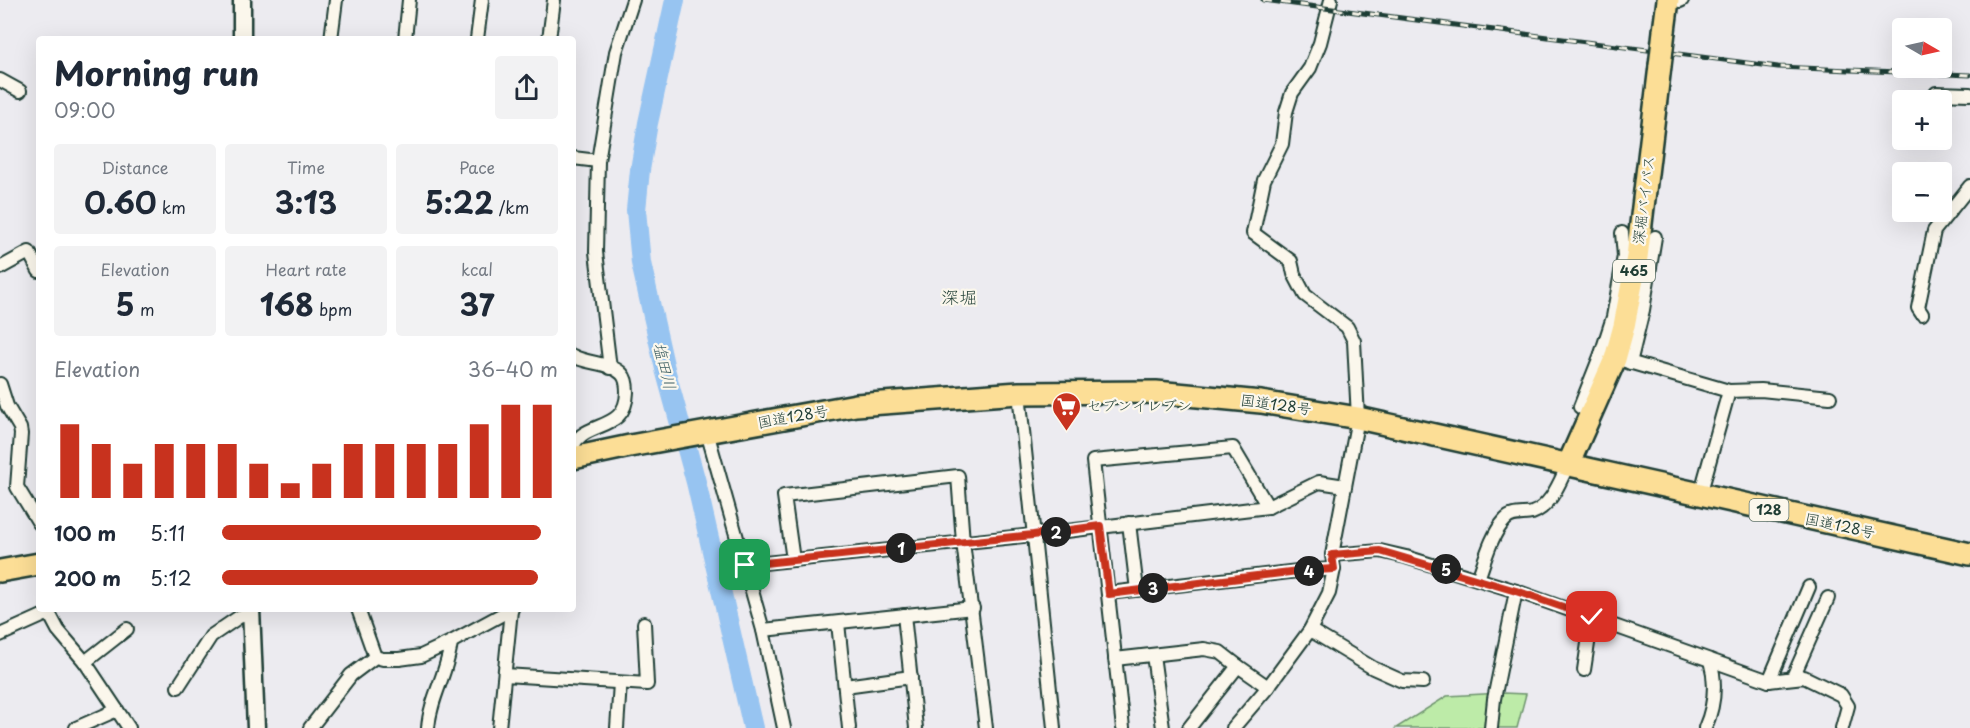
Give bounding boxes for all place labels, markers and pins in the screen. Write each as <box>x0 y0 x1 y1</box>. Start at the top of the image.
supermarket icon: セブンイレブン <box>1050 390 1082 432</box>
place label: セブンイレブン <box>1087 393 1192 416</box>
pin: 2 <box>1041 517 1071 547</box>
pin: 1 <box>886 533 916 563</box>
pin <box>719 539 770 590</box>
pin: 5 <box>1431 554 1461 584</box>
pin: 4 <box>1294 556 1324 586</box>
pin: 3 <box>1138 573 1168 603</box>
pin <box>1566 591 1617 642</box>

